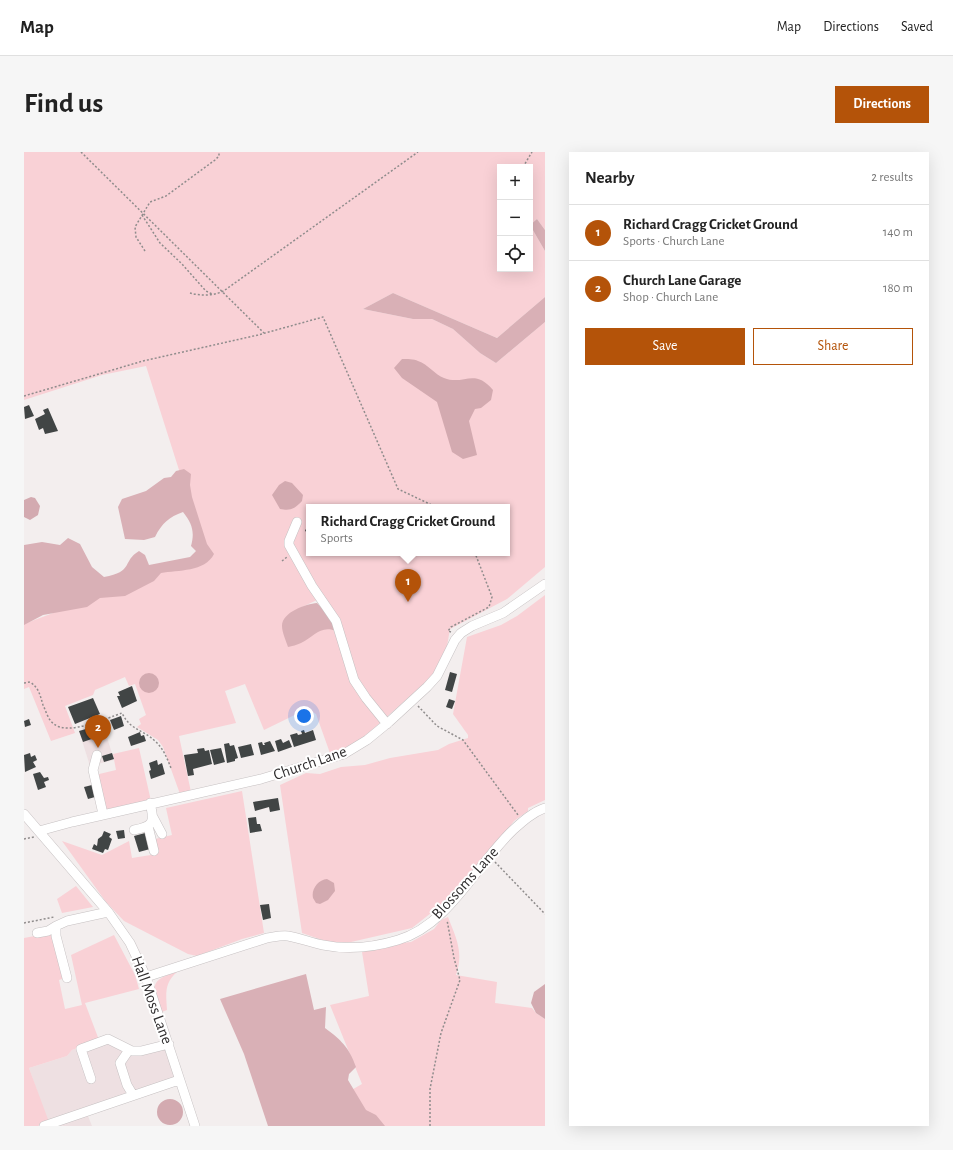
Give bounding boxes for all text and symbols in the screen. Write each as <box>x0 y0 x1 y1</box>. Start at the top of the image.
text: Map <box>20 18 54 37</box>
text: Map <box>777 20 801 34</box>
text: Directions <box>823 20 879 34</box>
text: Saved <box>901 20 933 34</box>
button: Directions <box>835 86 929 123</box>
text: Find us <box>24 90 103 118</box>
map controls <box>497 164 533 272</box>
button: + <box>497 164 533 200</box>
text: Nearby <box>585 169 635 186</box>
text: 2 results <box>871 171 913 184</box>
button: − <box>497 200 533 236</box>
text: Richard Cragg Cricket Ground <box>623 217 798 232</box>
text: 1 <box>596 226 600 239</box>
text: 140 m <box>883 226 913 239</box>
text: Sports · Church Lane <box>623 235 725 248</box>
button: locate <box>497 236 533 272</box>
text: Church Lane Garage <box>623 273 741 288</box>
text: 2 <box>595 282 601 295</box>
text: 180 m <box>883 282 913 295</box>
text: Shop · Church Lane <box>623 291 718 304</box>
button: Save <box>585 328 745 365</box>
button: Share <box>753 328 913 365</box>
popup <box>306 504 510 556</box>
text: Richard Cragg Cricket Ground <box>321 514 495 529</box>
text: Sports <box>321 532 353 545</box>
pin: 1 <box>395 569 421 602</box>
your location <box>294 706 314 726</box>
pin: 2 <box>85 715 111 748</box>
street label: Church Lane <box>271 743 349 783</box>
street label: Blossoms Lane <box>429 844 501 922</box>
street label: Hall Moss Lane <box>129 954 175 1046</box>

